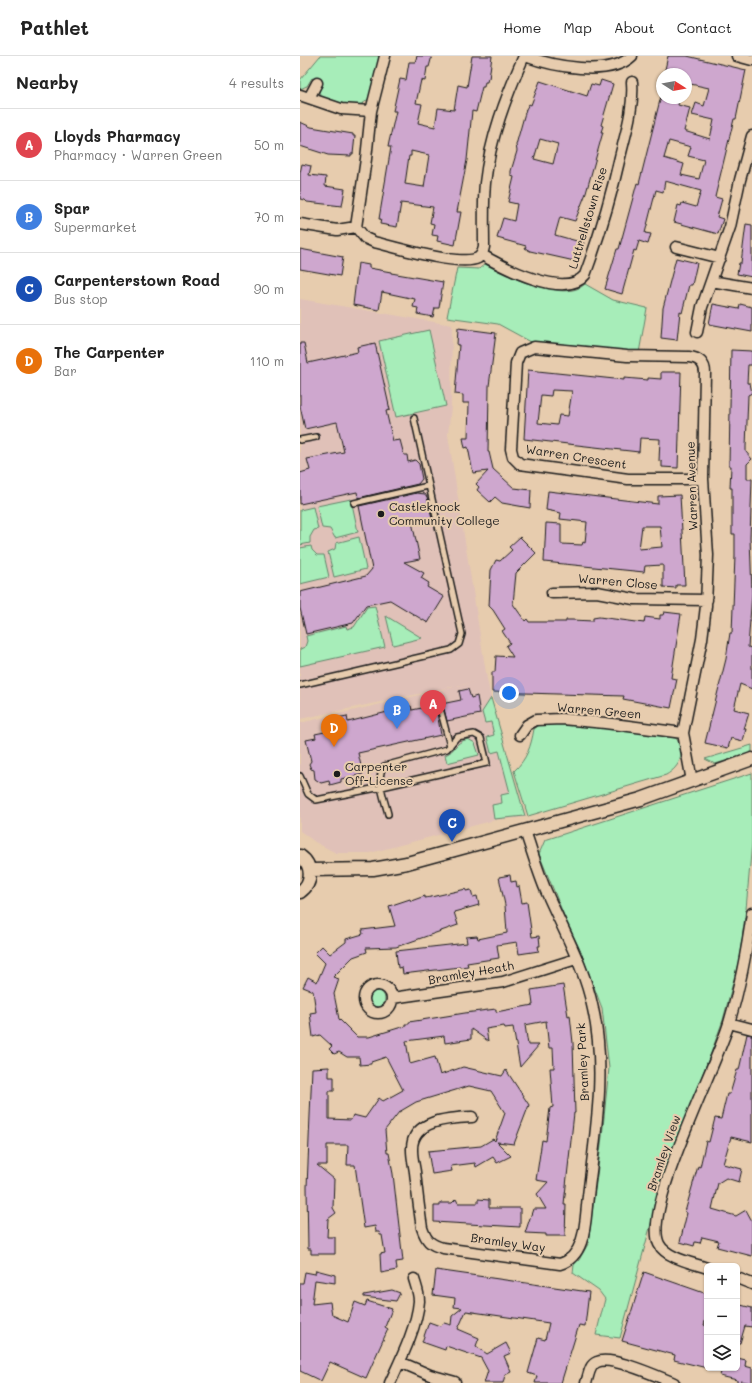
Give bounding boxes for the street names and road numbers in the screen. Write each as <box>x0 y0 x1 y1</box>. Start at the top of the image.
street label: Luttrellstown Rise <box>564 165 610 271</box>
street label: Warren Crescent <box>524 440 628 472</box>
street label: Warren Avenue <box>681 441 701 531</box>
street label: Warren Close <box>578 570 659 592</box>
street label: Warren Green <box>556 698 642 722</box>
street label: Bramley Heath <box>427 957 515 987</box>
street label: Bramley Park <box>572 1023 592 1102</box>
street label: Bramley View <box>643 1113 684 1193</box>
street label: Bramley Way <box>470 1229 547 1255</box>

